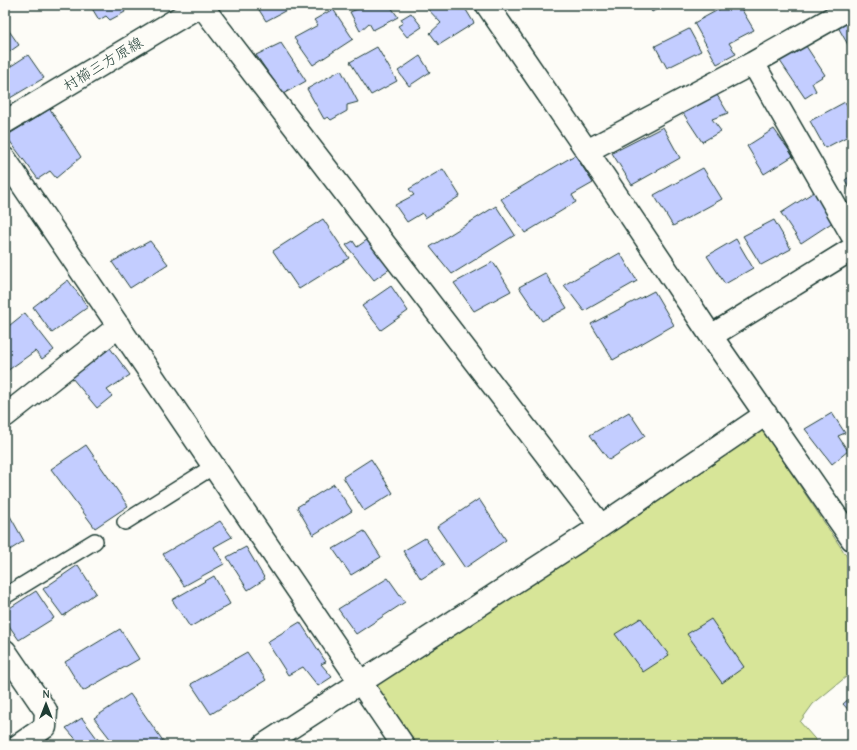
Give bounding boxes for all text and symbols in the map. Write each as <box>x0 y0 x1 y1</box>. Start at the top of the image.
street label: 村櫛三方原線 <box>60 33 146 95</box>
north arrow <box>26 684 66 724</box>
text: N <box>42 688 50 701</box>

